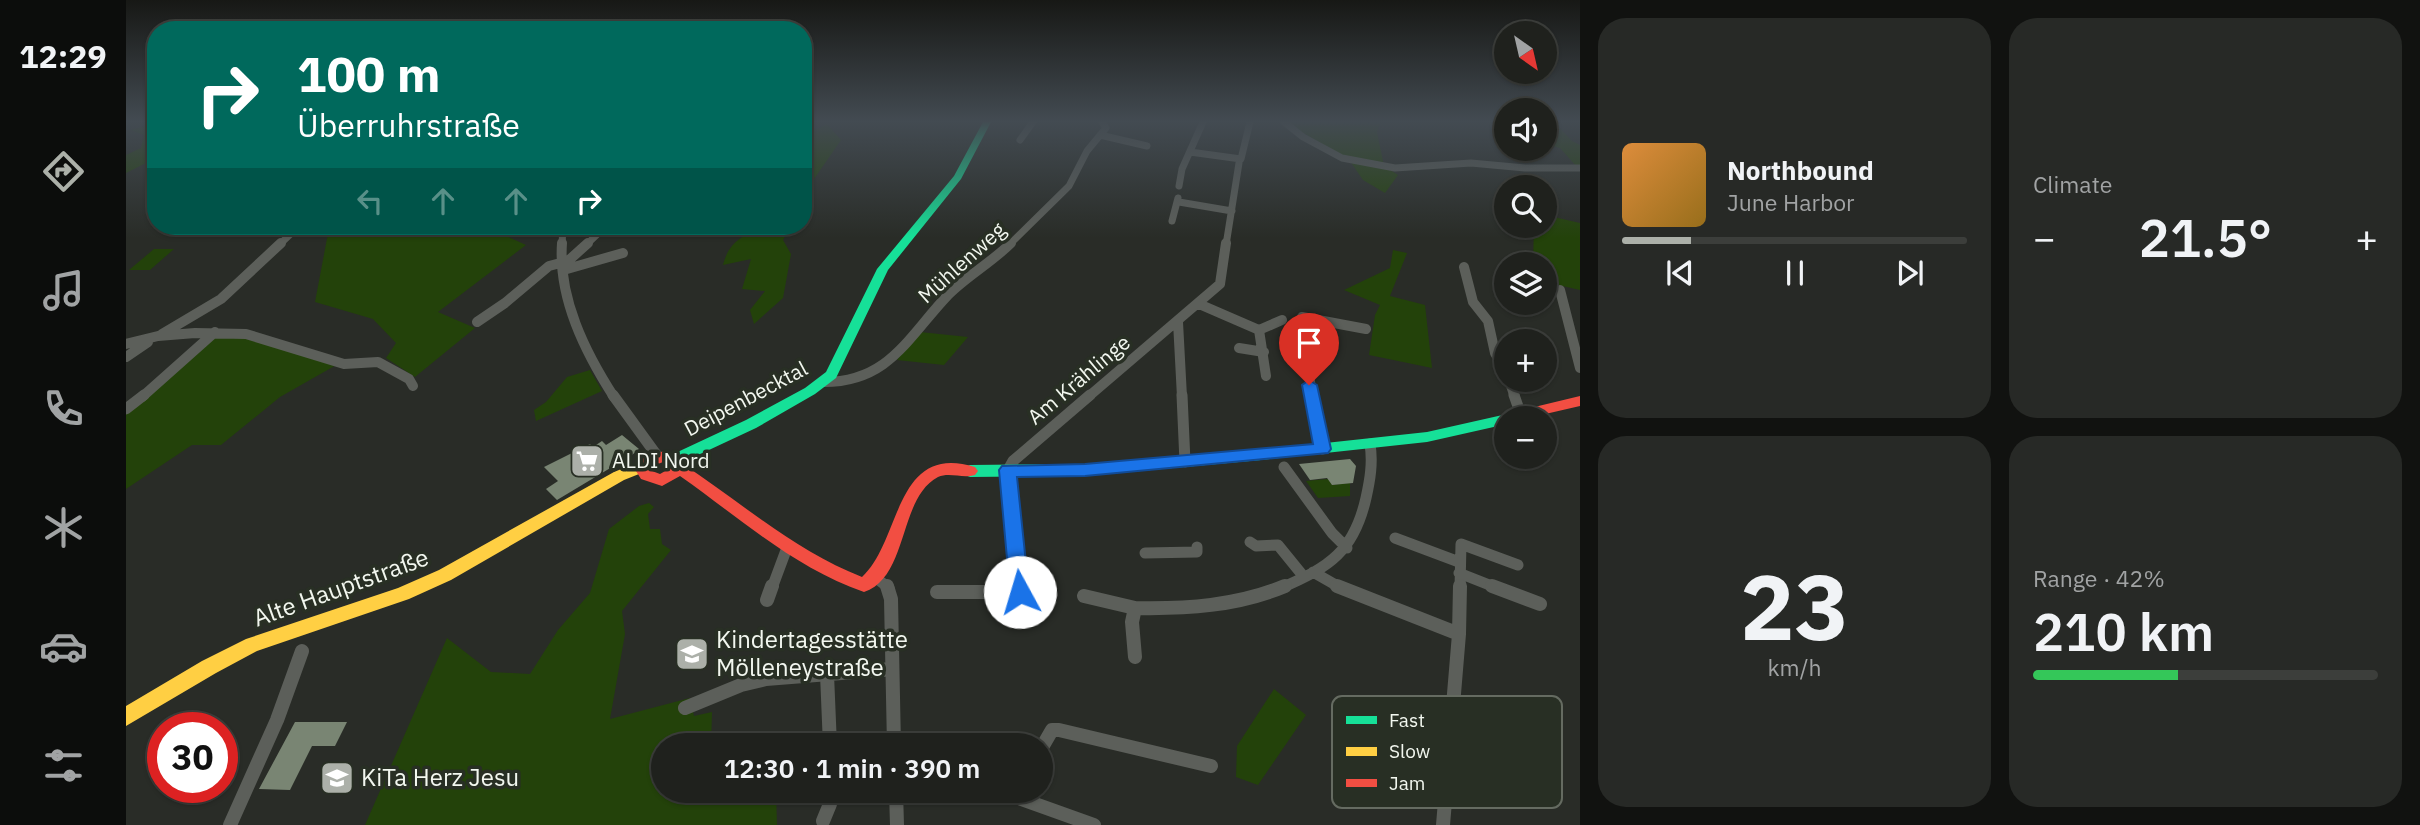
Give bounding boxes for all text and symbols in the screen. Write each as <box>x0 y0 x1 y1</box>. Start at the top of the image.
north arrow <box>1494 21 1558 84</box>
map controls <box>1494 21 1557 469</box>
text: 12:29 <box>19 35 107 77</box>
text: 100 m <box>297 42 441 105</box>
icon: right <box>182 49 273 140</box>
button: sound <box>1494 98 1557 161</box>
text: Überruhrstraße <box>297 104 520 146</box>
icon: directions <box>39 147 88 196</box>
text: Northbound <box>1727 153 1874 187</box>
text: Climate <box>2033 169 2112 199</box>
button: search <box>1494 175 1557 238</box>
icon: left <box>351 182 389 220</box>
icon: ahead <box>424 182 462 220</box>
icon: ahead <box>497 182 535 220</box>
icon: right <box>570 182 608 220</box>
text: June Harbor <box>1727 187 1855 217</box>
text: 21.5° <box>2139 204 2272 271</box>
text: − <box>2033 213 2056 262</box>
text: + <box>2355 213 2378 262</box>
street label: Mühlenweg <box>912 216 1011 309</box>
button: layers <box>1494 252 1557 315</box>
icon: previous <box>1661 254 1699 292</box>
icon: pause <box>1776 254 1814 292</box>
icon: next <box>1891 254 1929 292</box>
icon: music <box>39 266 88 315</box>
pin <box>1279 313 1339 385</box>
icon: arrive <box>1290 324 1328 362</box>
street label: Am Krählinge <box>1021 328 1136 430</box>
button: + <box>1494 329 1557 392</box>
street label: Deipenbecktal <box>679 354 812 442</box>
icon: phone <box>39 384 88 433</box>
button: − <box>1494 406 1557 469</box>
supermarket icon: ALDI Nord <box>568 442 606 480</box>
place label: ALDI Nord <box>612 446 710 474</box>
icon: climate <box>39 503 88 552</box>
street label: Alte Hauptstraße <box>248 540 433 634</box>
text: 23 <box>1740 547 1849 665</box>
position arrow <box>983 555 1057 629</box>
text: Range · 42% <box>2033 563 2165 593</box>
text: 210 km <box>2033 598 2214 665</box>
icon: car <box>39 622 88 671</box>
place label: Kindertagesstätte Mölleneystraße <box>716 623 908 683</box>
school or university icon: Kindertagesstätte Mölleneystraße <box>673 635 711 673</box>
text: km/h <box>1767 652 1822 682</box>
legend <box>1332 696 1562 808</box>
text: Fast <box>1389 708 1425 732</box>
speed limit sign: 30 <box>147 712 238 803</box>
text: Slow <box>1389 739 1430 763</box>
icon: filters <box>39 741 88 790</box>
text: 12:30 · 1 min · 390 m <box>724 751 980 785</box>
school or university icon: KiTa Herz Jesu <box>318 759 356 797</box>
place label: KiTa Herz Jesu <box>361 761 519 793</box>
text: Jam <box>1389 771 1425 795</box>

